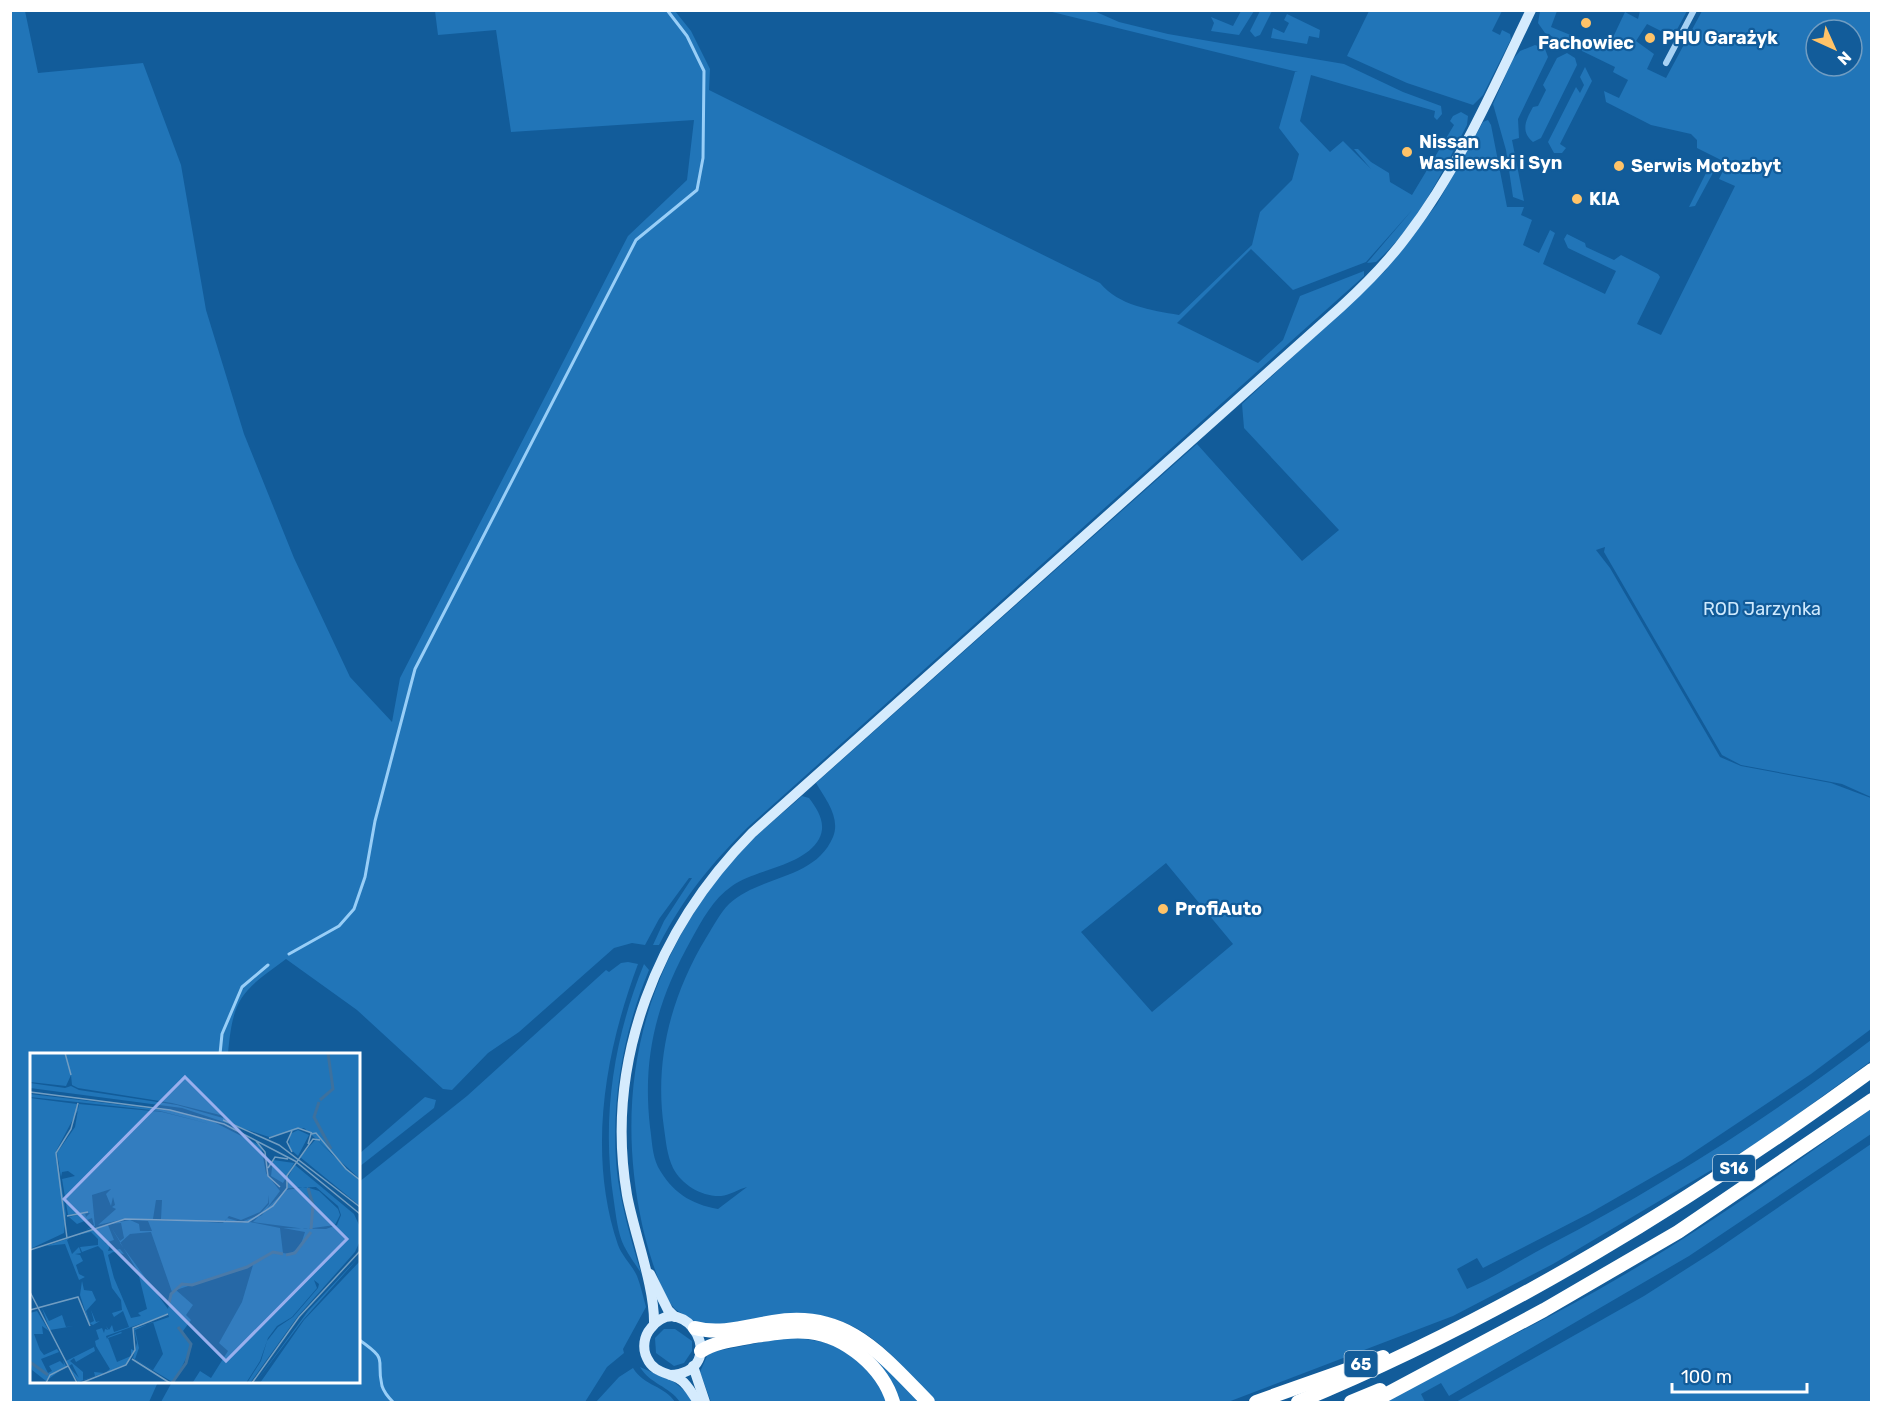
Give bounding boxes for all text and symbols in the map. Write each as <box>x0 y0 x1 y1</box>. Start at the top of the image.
marker: Fachowiec <box>1579 16 1593 30</box>
north arrow <box>1804 18 1864 78</box>
place label: PHU Garażyk <box>1662 27 1778 49</box>
marker: PHU Garażyk <box>1643 31 1657 45</box>
place label: Fachowiec <box>1538 32 1634 54</box>
text: N <box>1833 47 1855 69</box>
place label: Nissan Wasilewski i Syn <box>1419 131 1562 174</box>
marker: Nissan Wasilewski i Syn <box>1400 145 1414 159</box>
place label: Serwis Motozbyt <box>1631 155 1781 177</box>
marker: Serwis Motozbyt <box>1612 159 1626 173</box>
place label: KIA <box>1589 188 1620 210</box>
marker: KIA <box>1570 192 1584 206</box>
park label: ROD Jarzynka <box>1703 598 1821 620</box>
place label: ProfiAuto <box>1175 898 1262 920</box>
marker: ProfiAuto <box>1156 902 1170 916</box>
inset map <box>30 1053 360 1383</box>
road number: S16 <box>1713 1155 1755 1181</box>
road number: 65 <box>1344 1351 1378 1377</box>
scale bar <box>1672 1356 1807 1394</box>
text: 100 m <box>1681 1366 1732 1388</box>

